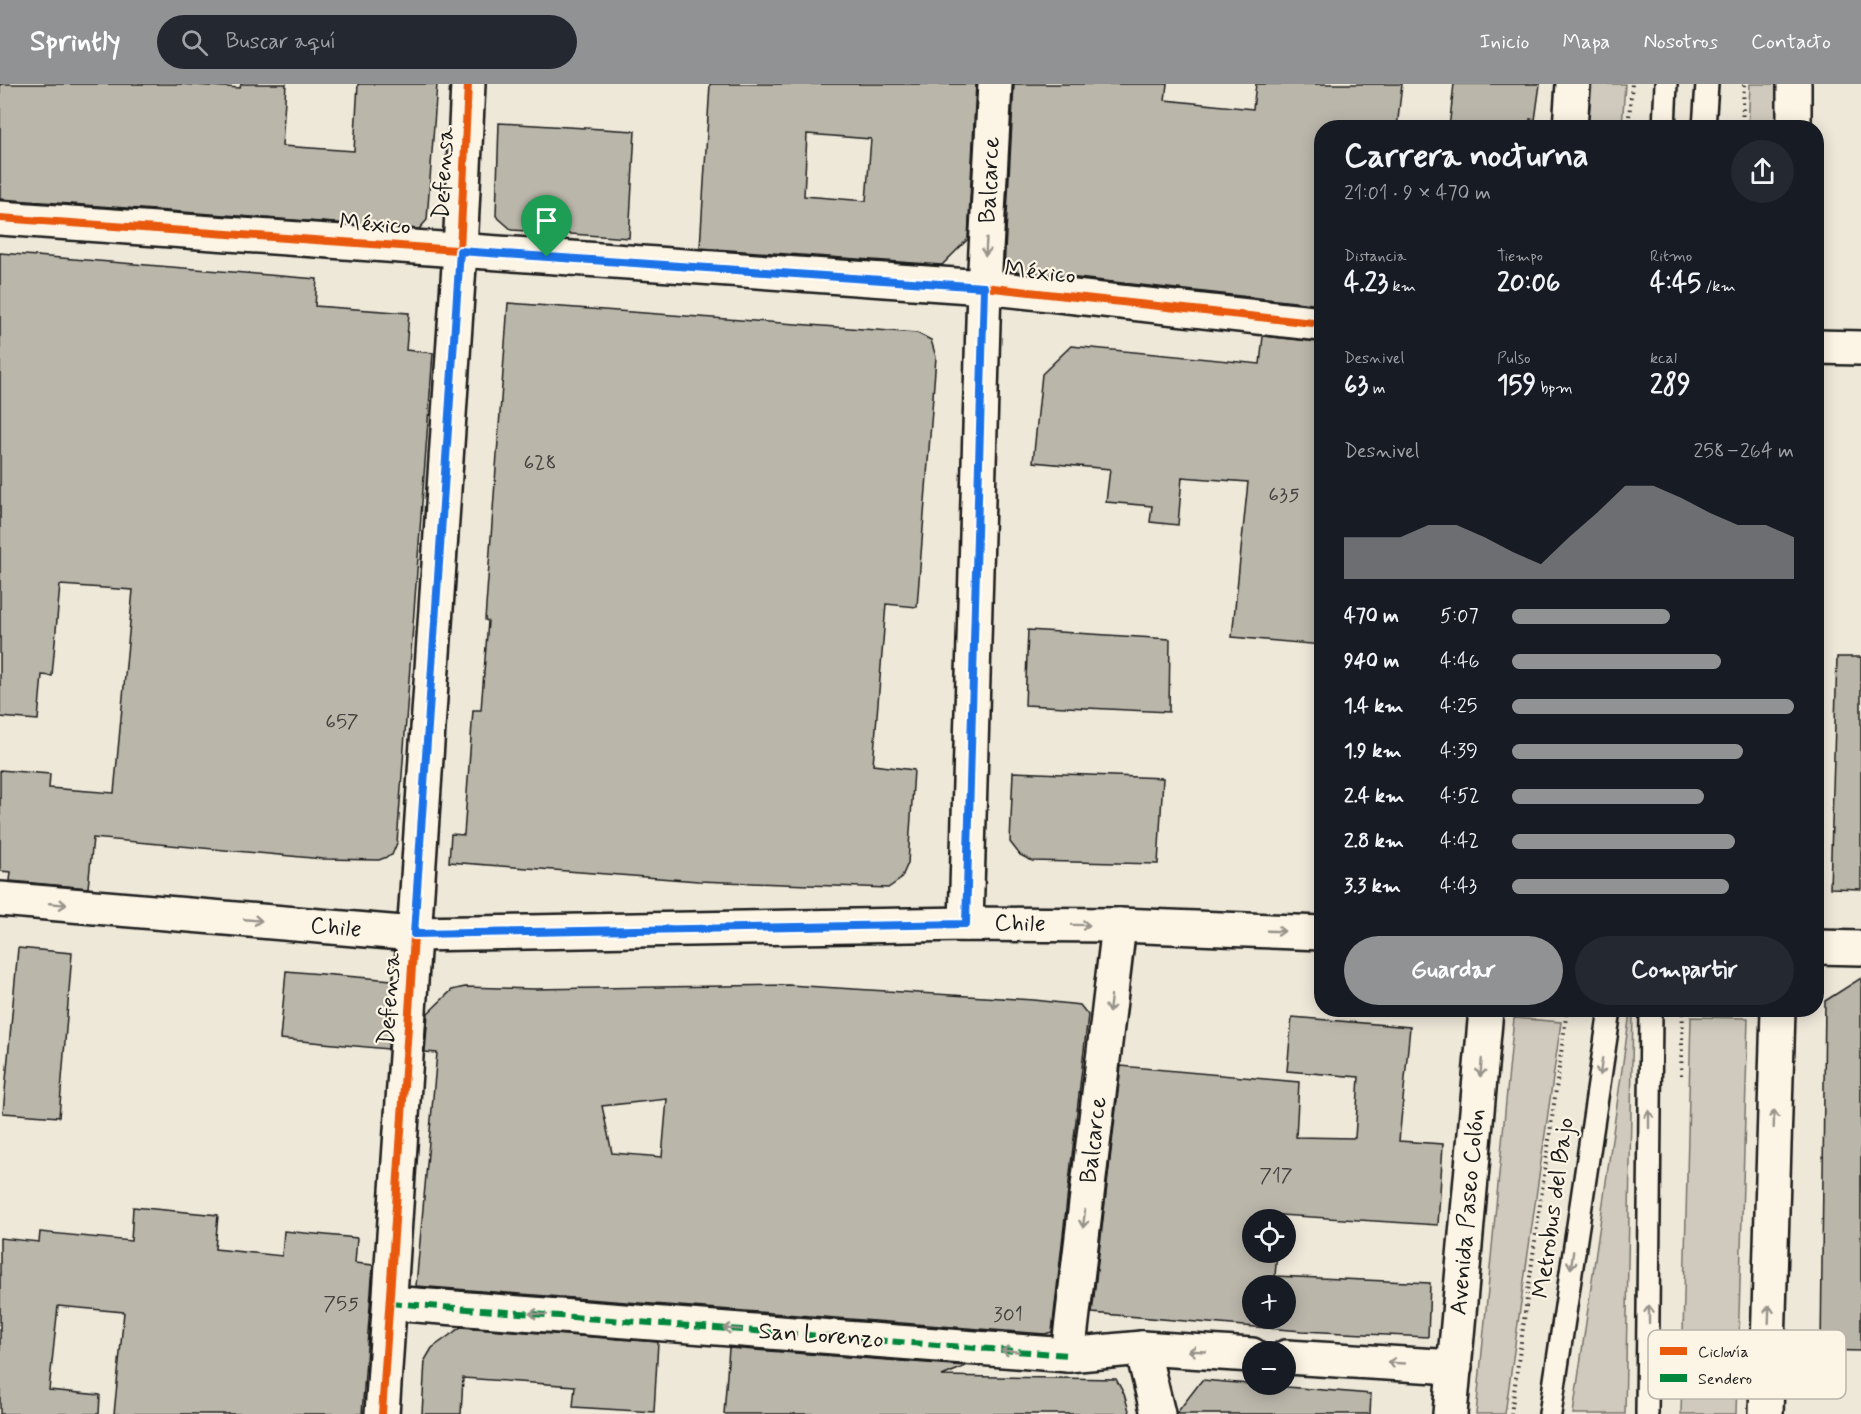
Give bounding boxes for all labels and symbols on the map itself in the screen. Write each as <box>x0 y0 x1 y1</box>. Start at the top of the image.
street label: Defensa <box>426 126 462 220</box>
street label: Balcarce <box>972 136 1008 224</box>
pin <box>521 195 572 257</box>
street label: México <box>338 207 412 243</box>
one-way arrow <box>980 237 991 257</box>
street label: México <box>1003 254 1077 292</box>
house number: 628 <box>523 449 557 477</box>
house number: 635 <box>1268 481 1300 509</box>
house number: 657 <box>325 708 359 736</box>
one-way arrow <box>48 899 68 910</box>
street label: Chile <box>994 908 1046 940</box>
street label: Chile <box>309 910 363 946</box>
one-way arrow <box>242 915 262 926</box>
one-way arrow <box>1071 919 1091 931</box>
one-way arrow <box>1266 925 1286 937</box>
street label: Defensa <box>371 951 409 1046</box>
one-way arrow <box>1104 994 1115 1014</box>
one-way arrow <box>1475 1057 1486 1077</box>
one-way arrow <box>1596 1057 1607 1077</box>
street label: Balcarce <box>1073 1095 1115 1185</box>
street label: Avenida Paseo Colón <box>1444 1108 1492 1316</box>
one-way arrow <box>1643 1109 1655 1129</box>
one-way arrow <box>1768 1109 1780 1129</box>
street label: Metrobus del Bajo <box>1526 1115 1582 1301</box>
house number: 717 <box>1259 1162 1293 1190</box>
one-way arrow <box>1079 1208 1090 1228</box>
one-way arrow <box>1567 1250 1578 1270</box>
house number: 755 <box>323 1290 359 1318</box>
house number: 301 <box>993 1301 1023 1329</box>
one-way arrow <box>1643 1304 1655 1324</box>
one-way arrow <box>1763 1304 1774 1324</box>
one-way arrow <box>528 1308 548 1319</box>
street label: San Lorenzo <box>757 1316 885 1356</box>
one-way arrow <box>722 1323 742 1334</box>
legend <box>1648 1330 1846 1399</box>
text: Ciclovía <box>1698 1342 1749 1363</box>
one-way arrow <box>1001 1345 1021 1356</box>
one-way arrow <box>1188 1346 1208 1357</box>
one-way arrow <box>1387 1358 1407 1369</box>
text: Sendero <box>1698 1369 1752 1390</box>

